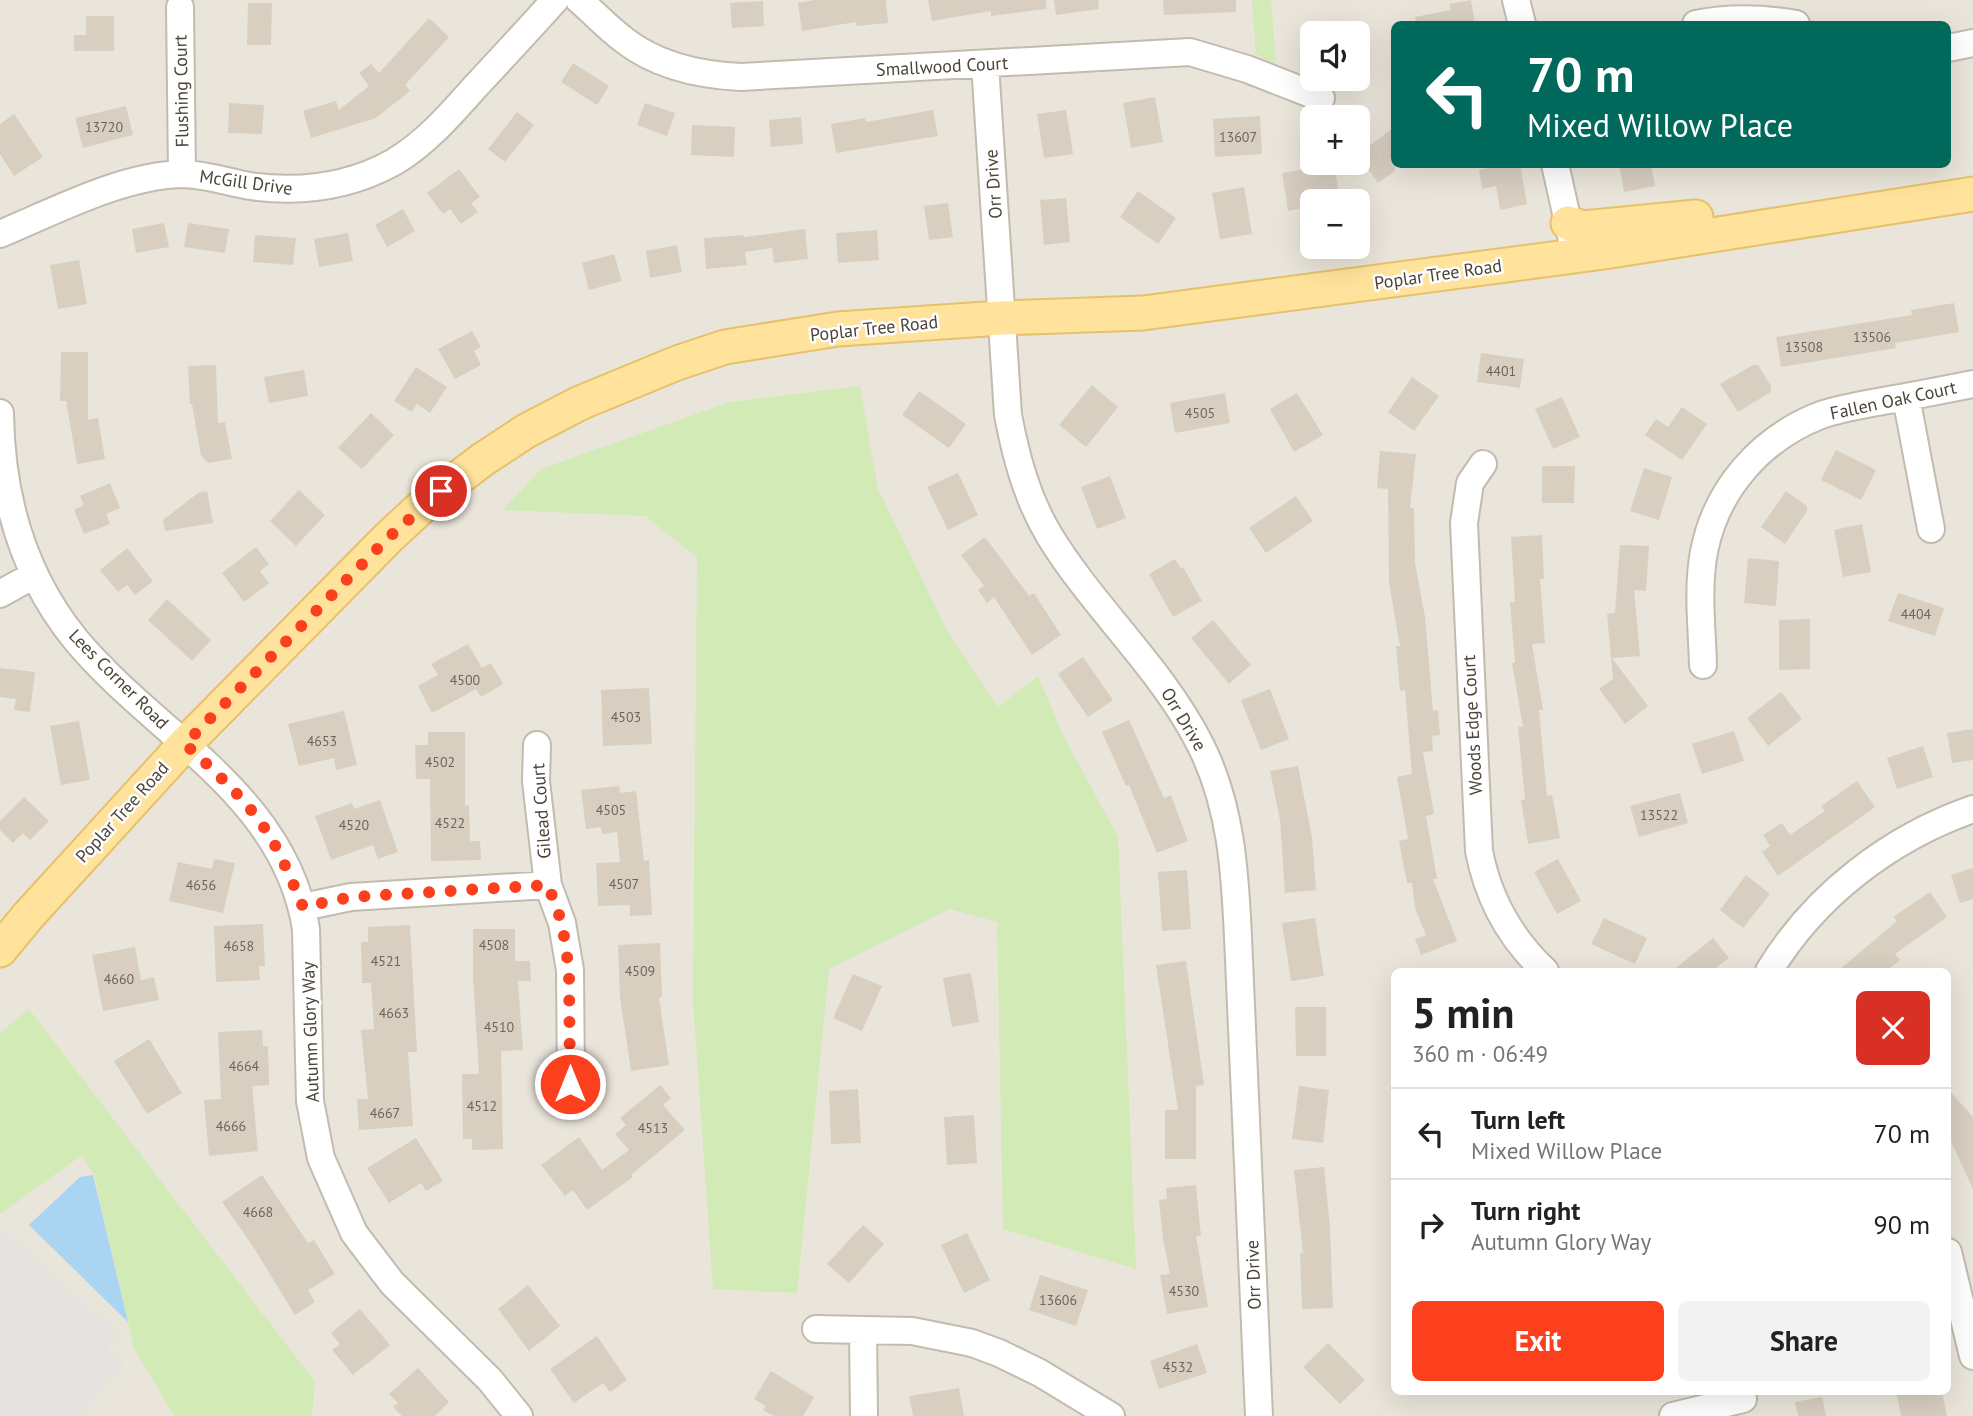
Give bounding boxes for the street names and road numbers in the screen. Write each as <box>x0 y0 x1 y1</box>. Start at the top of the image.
street label: Flushing Court <box>169 35 193 147</box>
street label: Smallwood Court <box>875 51 1009 81</box>
street label: Orr Drive <box>979 148 1007 220</box>
street label: McGill Drive <box>198 164 294 200</box>
street label: Poplar Tree Road <box>1373 254 1503 294</box>
street label: Poplar Tree Road <box>809 310 939 346</box>
street label: Fallen Oak Court <box>1828 375 1958 425</box>
street label: Lees Corner Road <box>64 624 174 734</box>
street label: Woods Edge Court <box>1457 654 1487 796</box>
street label: Orr Drive <box>1156 683 1212 755</box>
street label: Poplar Tree Road <box>70 757 174 867</box>
street label: Gilead Court <box>526 763 556 859</box>
street label: Autumn Glory Way <box>296 961 324 1103</box>
street label: Orr Drive <box>1240 1240 1266 1310</box>

